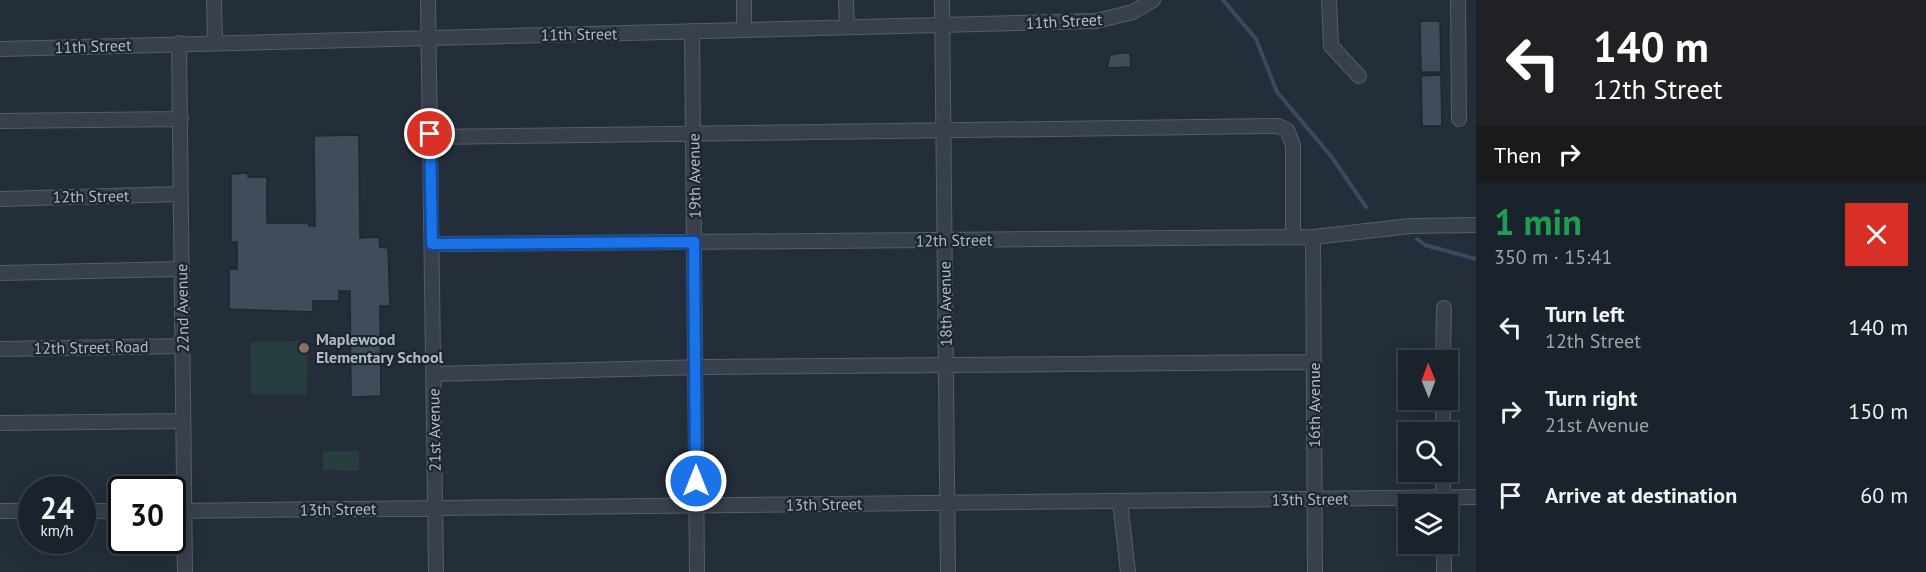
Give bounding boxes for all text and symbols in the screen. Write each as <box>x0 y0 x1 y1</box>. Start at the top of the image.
street label: 11th Street <box>1025 9 1103 33</box>
text: 140 m <box>1593 19 1709 74</box>
street label: 11th Street <box>540 23 618 45</box>
icon: left <box>1494 24 1572 102</box>
street label: 11th Street <box>54 35 132 57</box>
text: 12th Street <box>1593 72 1723 106</box>
pin <box>404 108 455 159</box>
icon: arrive <box>413 117 446 150</box>
street label: 19th Avenue <box>683 133 705 219</box>
icon: right <box>1553 138 1586 171</box>
text: Then <box>1494 141 1541 169</box>
street label: 12th Street <box>52 185 130 207</box>
text: 1 min <box>1494 198 1582 245</box>
button: close <box>1845 203 1908 266</box>
street label: 12th Street <box>915 229 993 251</box>
text: 350 m · 15:41 <box>1494 244 1612 270</box>
street label: 18th Avenue <box>934 261 956 347</box>
street label: 22nd Avenue <box>171 264 193 352</box>
text: Turn left <box>1545 300 1625 328</box>
icon: left <box>1494 311 1527 344</box>
text: 140 m <box>1848 313 1908 341</box>
text: 12th Street <box>1545 328 1641 354</box>
place label: Maplewood Elementary School <box>316 329 443 367</box>
street label: 12th Street Road <box>33 336 149 358</box>
marker: Maplewood Elementary School <box>297 341 311 355</box>
north arrow <box>1398 350 1458 410</box>
map controls <box>1398 350 1458 554</box>
street label: 16th Avenue <box>1304 362 1324 448</box>
text: Turn right <box>1545 384 1637 412</box>
street label: 21st Avenue <box>423 388 445 472</box>
icon: right <box>1494 395 1527 428</box>
text: 150 m <box>1848 397 1908 425</box>
text: 21st Avenue <box>1545 412 1649 438</box>
button: search <box>1398 422 1458 482</box>
position arrow <box>664 449 728 513</box>
speed limit sign: 30 <box>108 476 186 554</box>
icon: arrive <box>1494 479 1527 512</box>
text: Arrive at destination <box>1545 481 1737 509</box>
text: 60 m <box>1860 481 1908 509</box>
text: 24 <box>40 488 74 527</box>
street label: 13th Street <box>1271 488 1349 510</box>
street label: 13th Street <box>785 493 863 515</box>
button: layers <box>1398 494 1458 554</box>
street label: 13th Street <box>299 498 377 520</box>
text: km/h <box>41 521 73 540</box>

